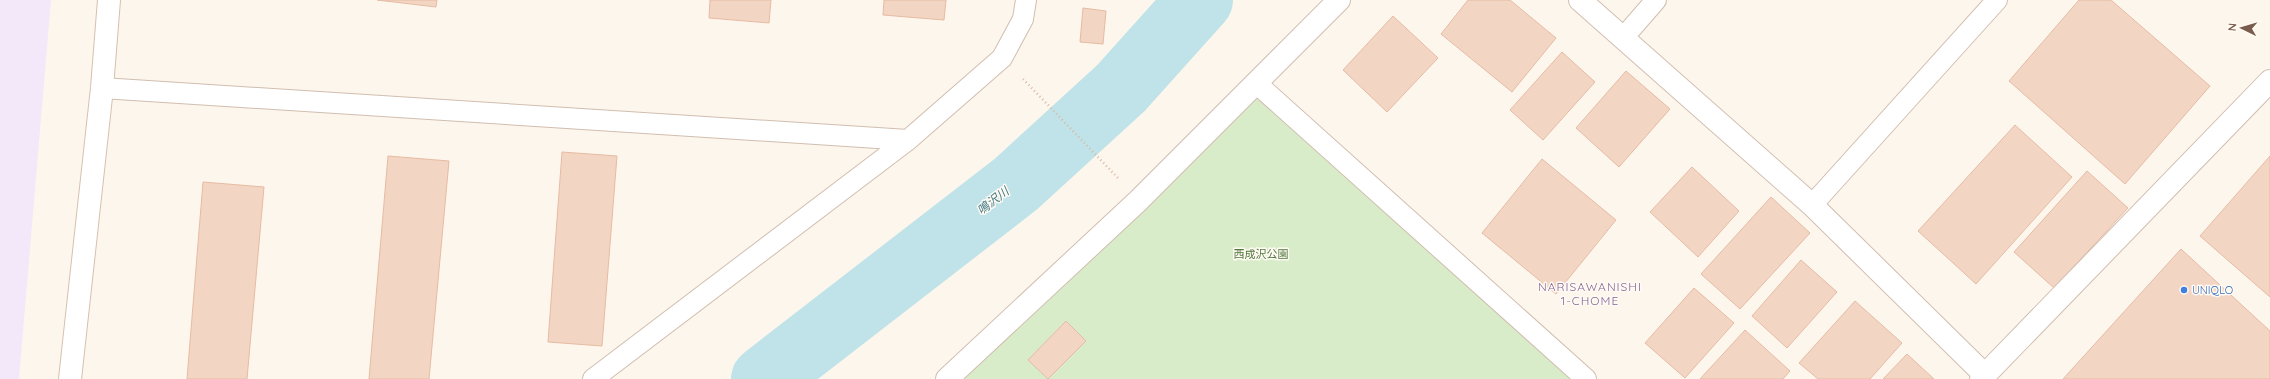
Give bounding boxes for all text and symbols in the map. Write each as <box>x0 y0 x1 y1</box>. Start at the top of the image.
north arrow <box>2222 8 2262 48</box>
text: N <box>2225 22 2239 32</box>
water label: 鳴沢川 <box>974 182 1013 218</box>
park label: 西成沢公園 <box>1234 247 1289 261</box>
district label: NARISAWANISHI 1-CHOME <box>1538 279 1642 308</box>
place label: UNIQLO <box>2192 283 2233 297</box>
marker: UNIQLO <box>2179 285 2189 295</box>

